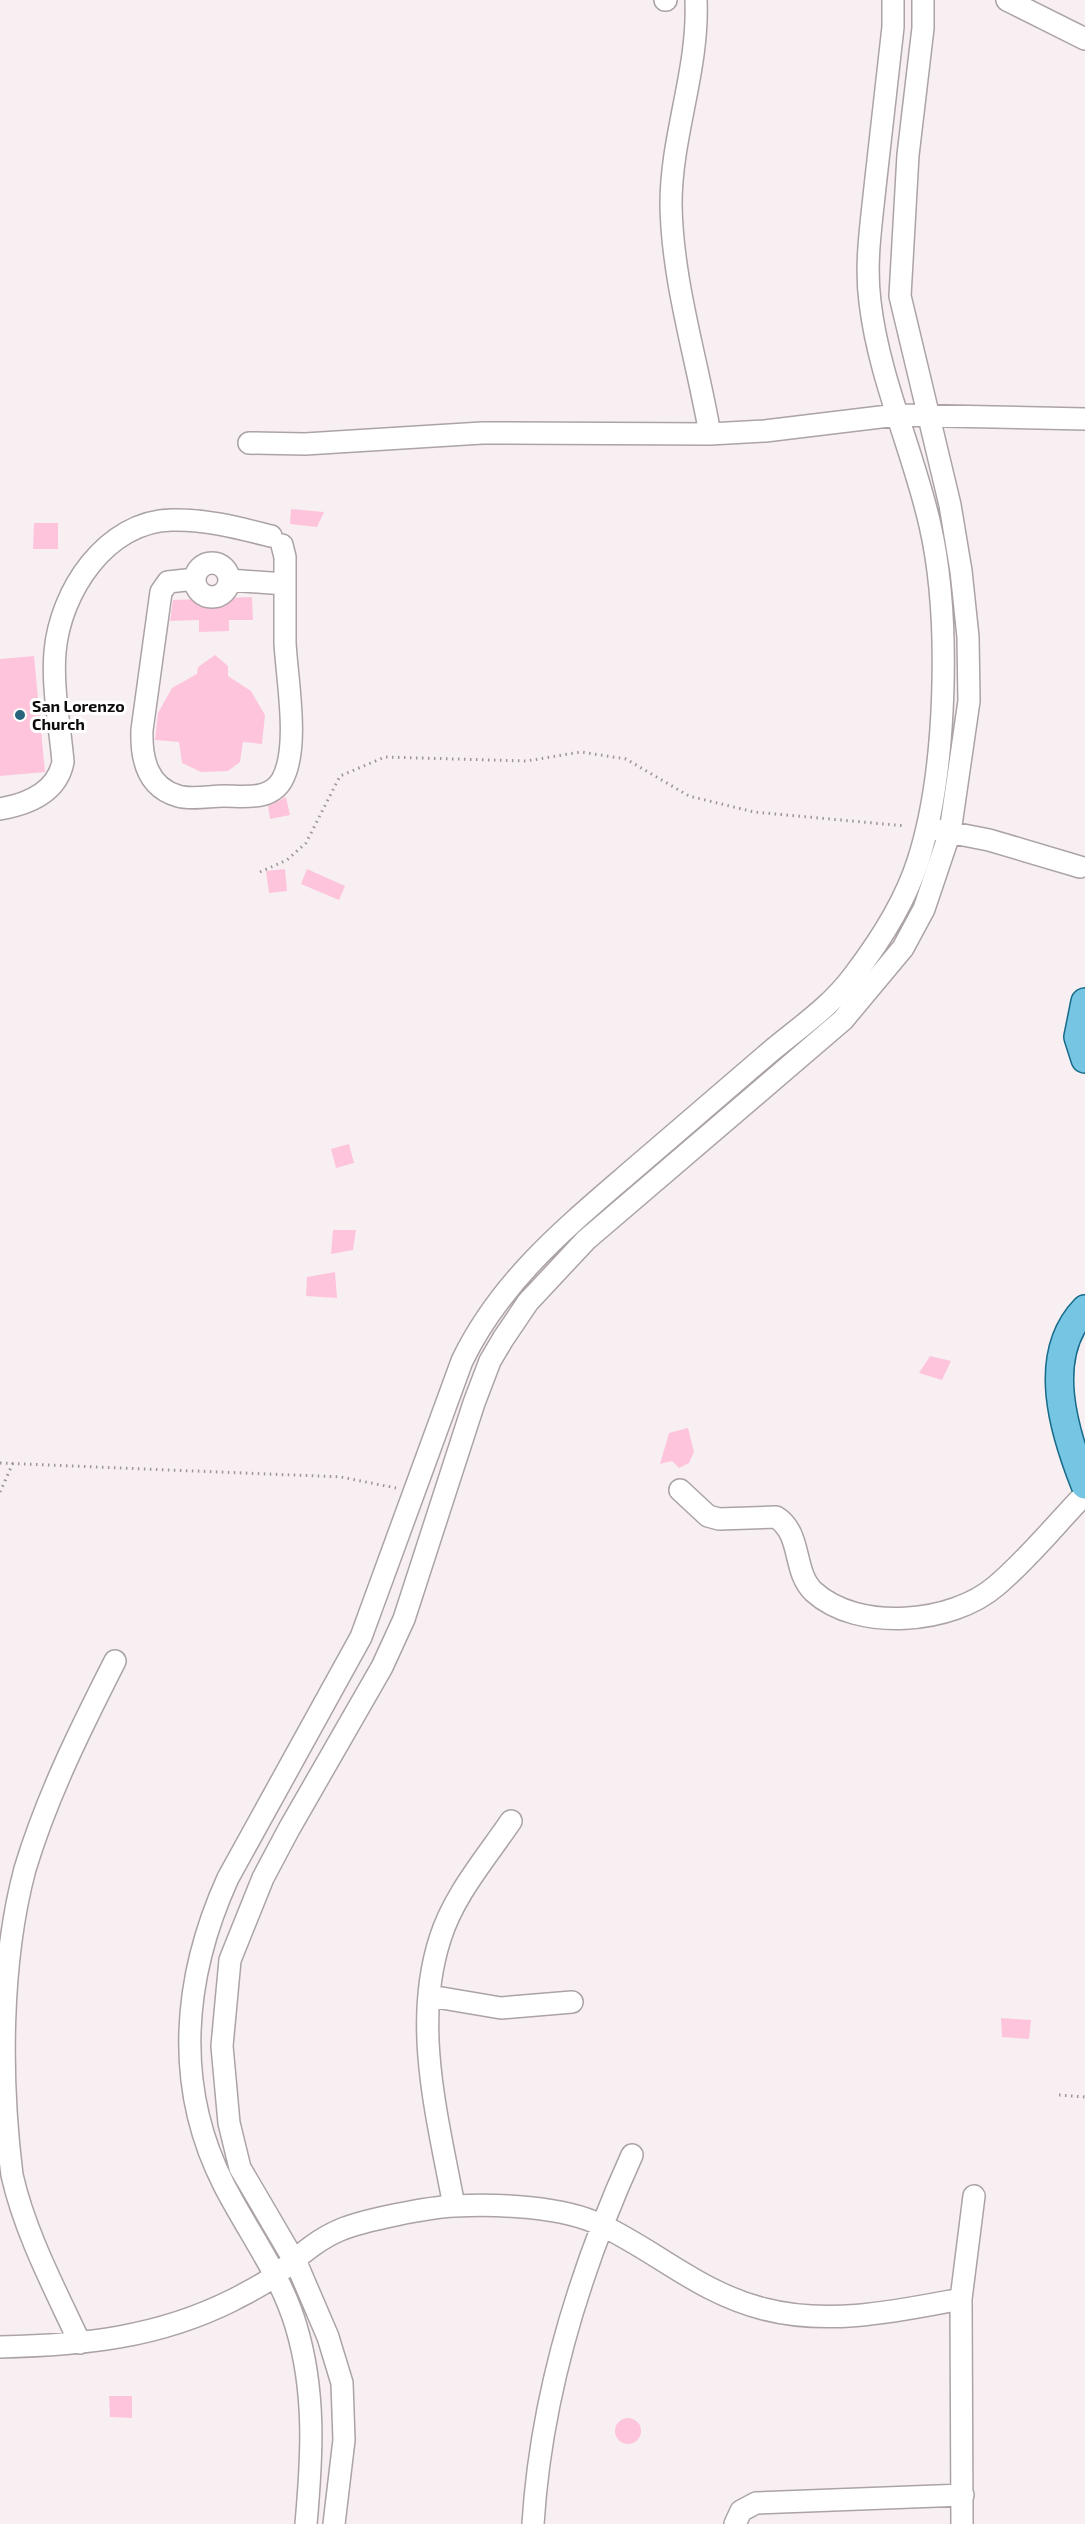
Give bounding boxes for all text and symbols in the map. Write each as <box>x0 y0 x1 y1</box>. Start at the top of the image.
place label: San Lorenzo Church <box>32 696 125 733</box>
marker: San Lorenzo Church <box>13 708 27 722</box>

